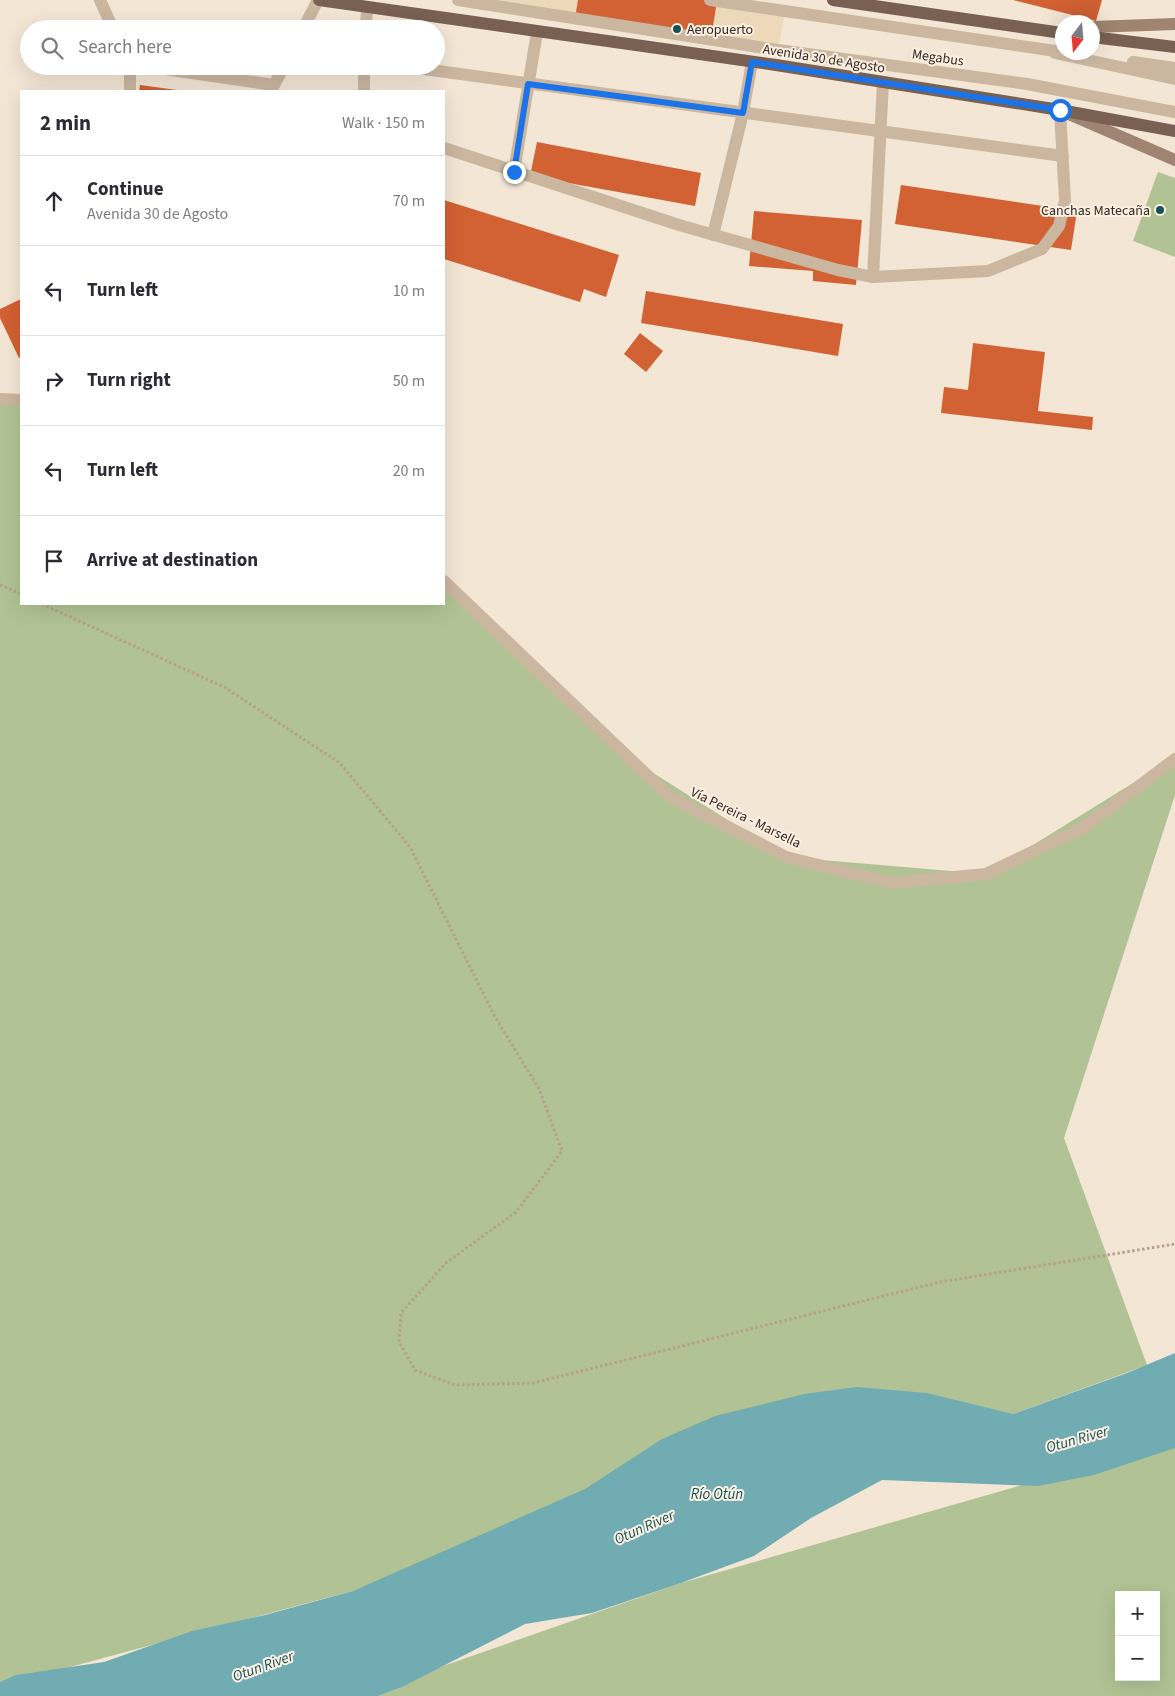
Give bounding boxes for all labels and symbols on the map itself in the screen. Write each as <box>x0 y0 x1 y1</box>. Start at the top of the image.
north arrow <box>1055 15 1100 60</box>
place label: Aeropuerto <box>687 20 753 40</box>
marker: Aeropuerto <box>671 23 683 35</box>
street label: Avenida 30 de Agosto <box>761 39 886 79</box>
street label: Megabus <box>911 44 965 72</box>
route start <box>1049 99 1072 122</box>
route end <box>503 161 526 184</box>
place label: Canchas Matecaña <box>1041 201 1150 221</box>
marker: Canchas Matecaña <box>1154 204 1166 216</box>
street label: Vía Pereira - Marsella <box>687 782 804 853</box>
water label: Otun River <box>1044 1420 1112 1458</box>
water label: Río Otún <box>691 1484 743 1505</box>
water label: Otun River <box>611 1505 678 1550</box>
water label: Otun River <box>230 1645 298 1687</box>

